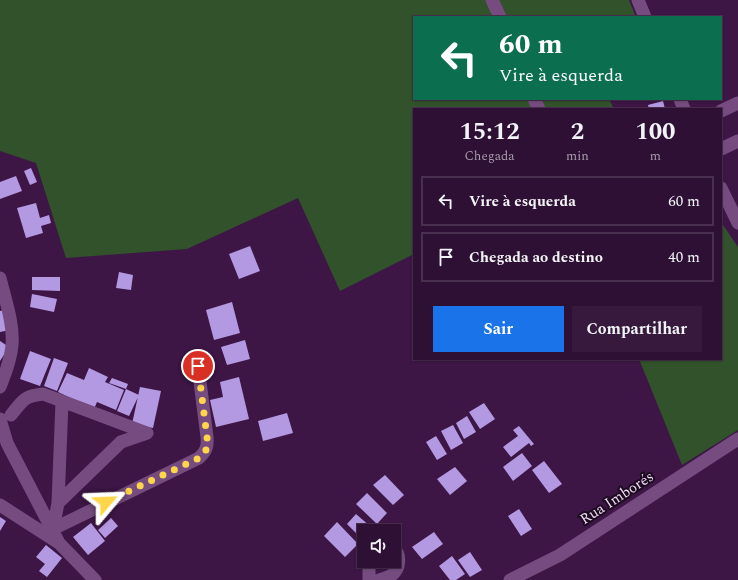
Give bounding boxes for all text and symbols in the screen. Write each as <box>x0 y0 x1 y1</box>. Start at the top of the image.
text: 60 m <box>499 23 563 66</box>
icon: left <box>433 32 485 84</box>
text: Vire à esquerda <box>499 62 623 89</box>
text: 15:12 <box>459 114 520 150</box>
text: 2 <box>571 114 584 150</box>
text: 100 <box>635 114 676 150</box>
text: Chegada <box>464 146 515 166</box>
text: min <box>566 146 589 166</box>
text: m <box>650 146 661 166</box>
icon: left <box>435 190 457 212</box>
text: Vire à esquerda <box>469 190 576 213</box>
text: 60 m <box>668 190 700 213</box>
icon: arrive <box>435 246 457 268</box>
text: Chegada ao destino <box>469 246 603 269</box>
text: 40 m <box>668 246 700 269</box>
button: Sair <box>433 306 564 352</box>
button: Compartilhar <box>572 306 702 352</box>
pin <box>181 349 215 383</box>
icon: arrive <box>187 355 209 377</box>
street label: Rua Imborés <box>575 465 659 531</box>
position arrow <box>85 481 127 523</box>
map controls <box>357 524 401 568</box>
button: sound <box>357 524 401 568</box>

